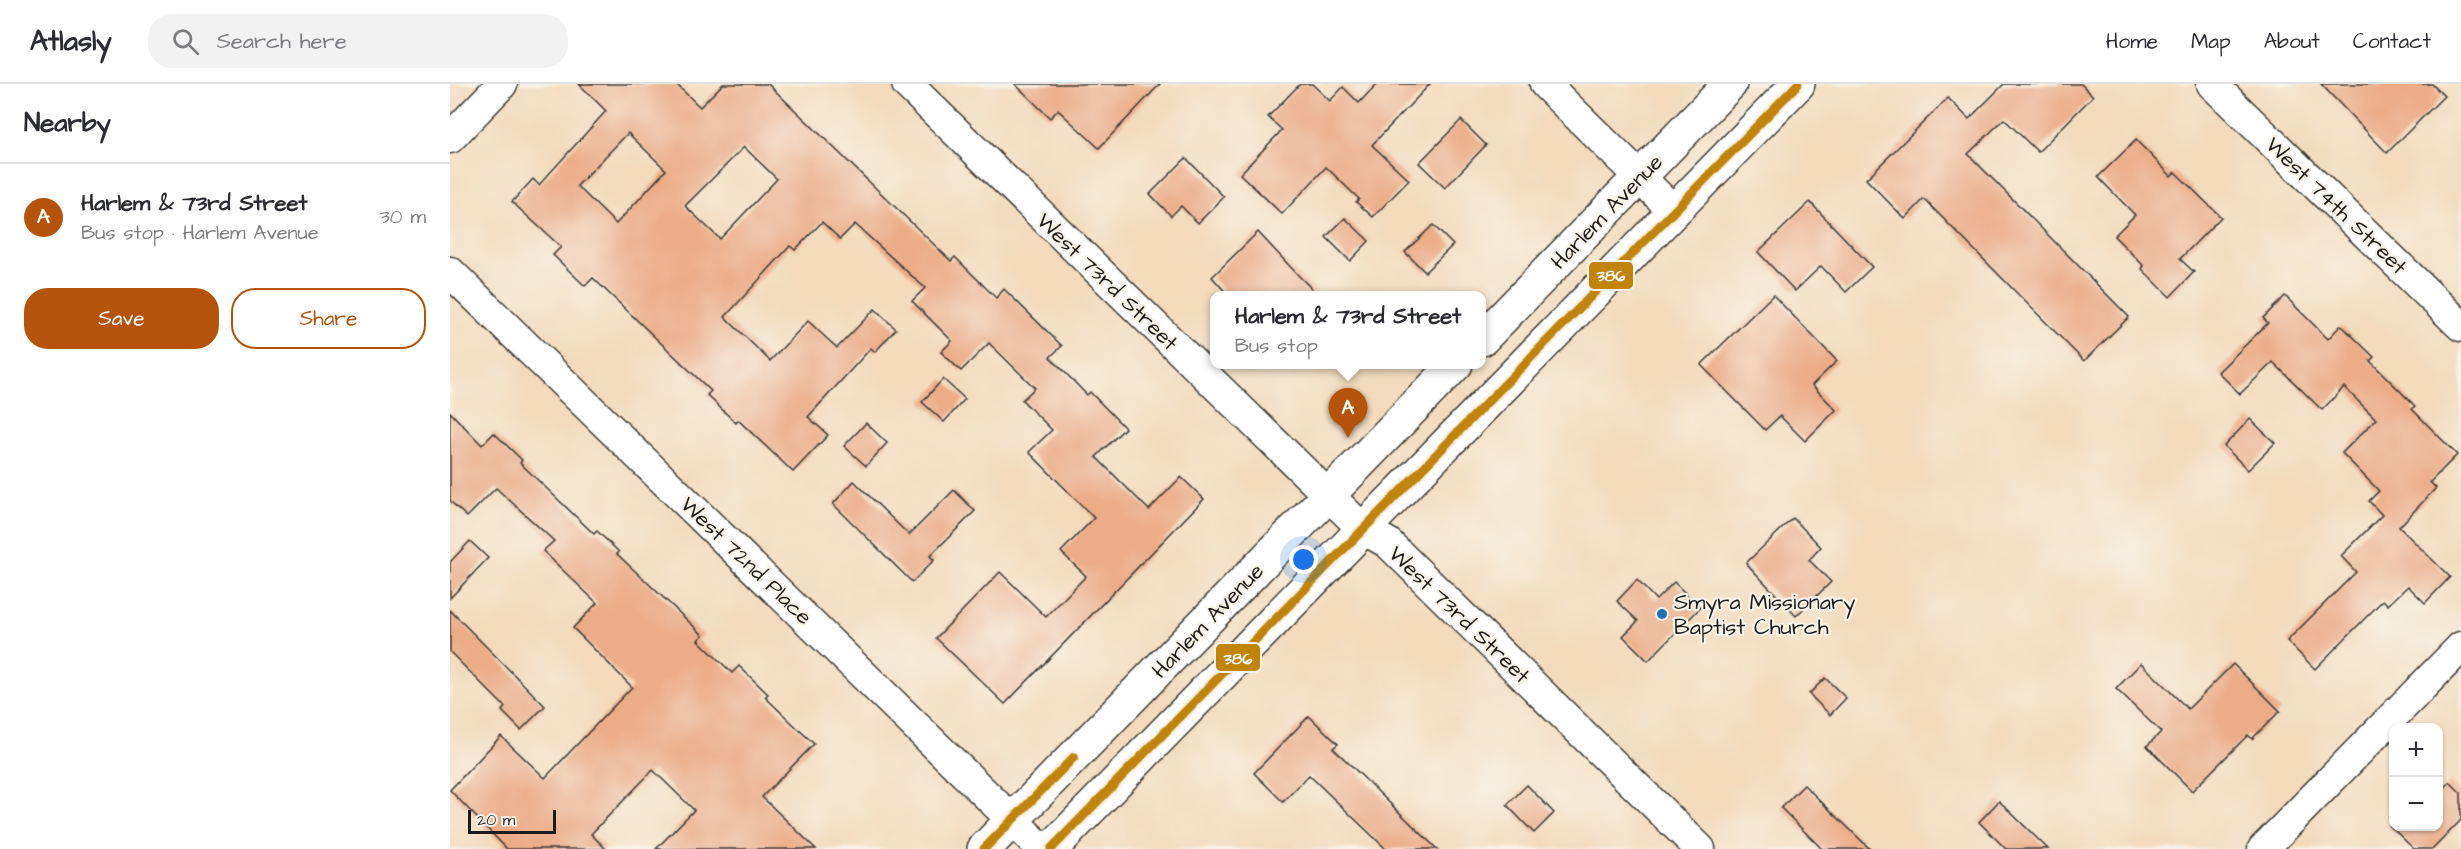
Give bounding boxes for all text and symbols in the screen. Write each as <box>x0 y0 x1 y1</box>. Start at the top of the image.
search box <box>148 14 568 68</box>
text: Atlasly <box>30 22 112 61</box>
icon: search <box>169 25 202 58</box>
text: Search here <box>217 26 347 57</box>
text: Home <box>2106 27 2158 56</box>
text: Map <box>2191 27 2231 56</box>
text: About <box>2264 27 2320 56</box>
text: Contact <box>2353 27 2431 56</box>
text: Nearby <box>24 105 111 141</box>
street label: West 74th Street <box>2258 130 2414 282</box>
street label: Harlem Avenue <box>1544 147 1670 277</box>
text: Harlem & 73rd Street <box>81 188 307 219</box>
text: A <box>37 203 50 231</box>
text: 30 m <box>380 203 426 231</box>
street label: West 73rd Street <box>1029 206 1185 358</box>
text: Bus stop · Harlem Avenue <box>81 219 319 247</box>
line badge: 386 <box>1588 261 1634 290</box>
text: 386 <box>1596 265 1625 287</box>
button: Save <box>24 288 219 349</box>
button: Share <box>231 288 426 349</box>
popup <box>1210 291 1486 369</box>
text: Harlem & 73rd Street <box>1235 301 1461 332</box>
text: Bus stop <box>1235 332 1318 360</box>
pin: A <box>1328 388 1368 438</box>
street label: West 72nd Place <box>673 490 819 632</box>
street label: West 73rd Street <box>1381 539 1537 691</box>
your location <box>1289 545 1318 574</box>
street label: Harlem Avenue <box>1145 556 1271 686</box>
place label: Smyra Missionary Baptist Church <box>1674 587 1855 643</box>
marker: Smyra Missionary Baptist Church <box>1655 607 1669 621</box>
line badge: 386 <box>1215 643 1261 672</box>
text: 386 <box>1223 648 1252 670</box>
map controls <box>2389 723 2443 831</box>
button: + <box>2389 723 2443 777</box>
button: − <box>2389 777 2443 831</box>
scale bar <box>468 807 556 834</box>
text: 20 m <box>477 809 515 831</box>

